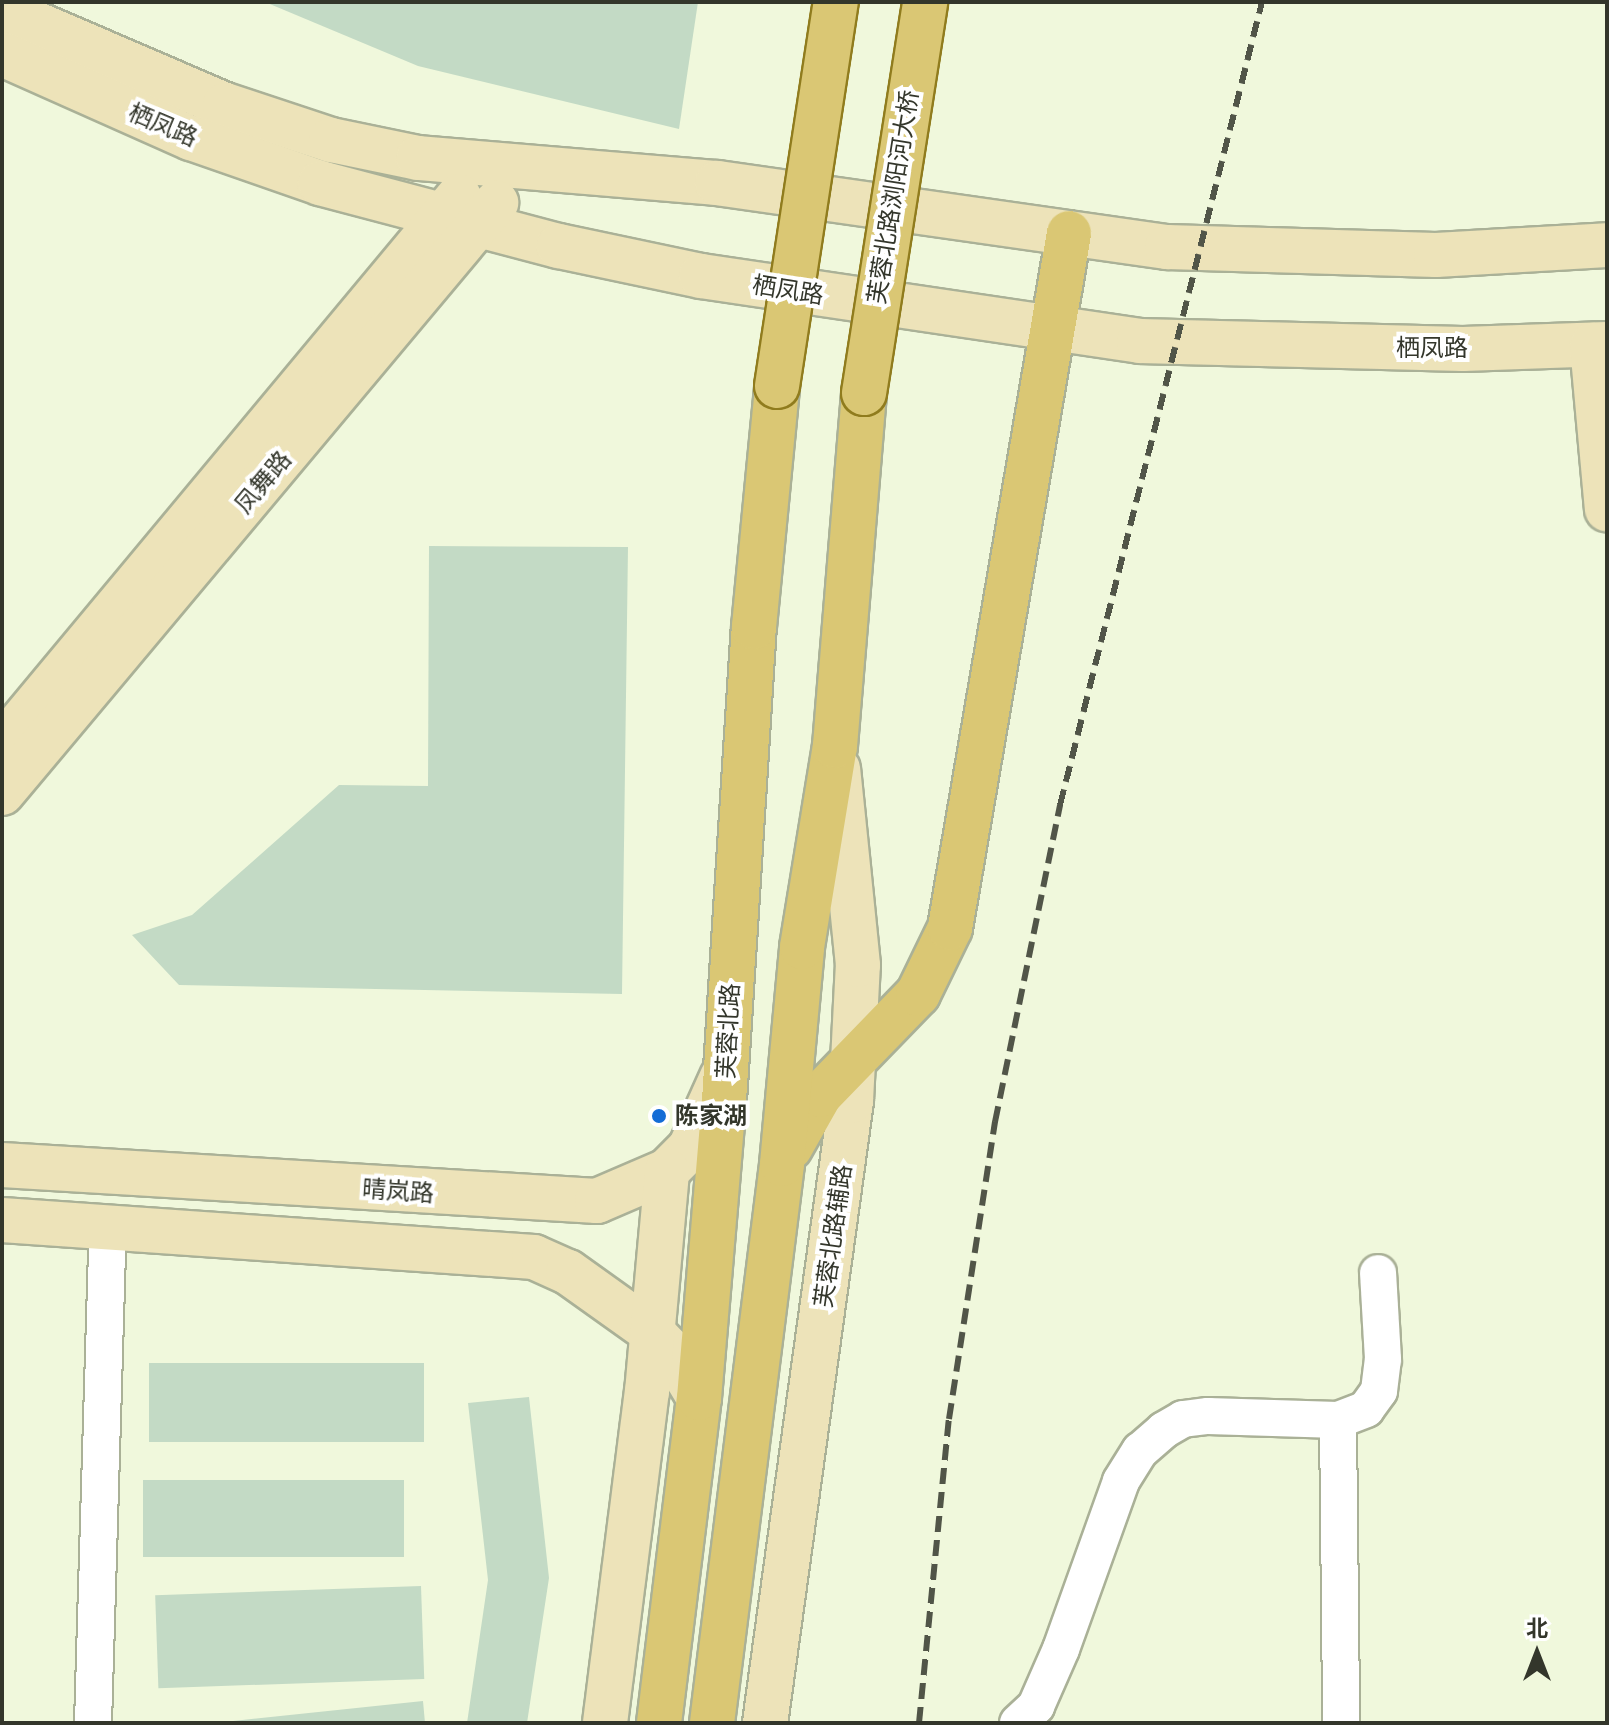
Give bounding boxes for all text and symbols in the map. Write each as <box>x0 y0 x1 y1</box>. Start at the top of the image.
street label: 芙蓉北路浏阳河大桥 <box>862 88 924 306</box>
street label: 栖凤路 <box>124 98 202 152</box>
street label: 栖凤路 <box>750 270 826 310</box>
street label: 栖凤路 <box>1396 334 1468 362</box>
street label: 凤舞路 <box>229 445 297 519</box>
street label: 芙蓉北路 <box>711 982 745 1080</box>
place label: 陈家湖 <box>675 1102 747 1130</box>
marker: 陈家湖 <box>650 1107 668 1125</box>
street label: 芙蓉北路辅路 <box>809 1163 857 1309</box>
street label: 晴岚路 <box>361 1174 435 1208</box>
north arrow <box>1497 1613 1577 1693</box>
text: 北 <box>1526 1615 1548 1642</box>

